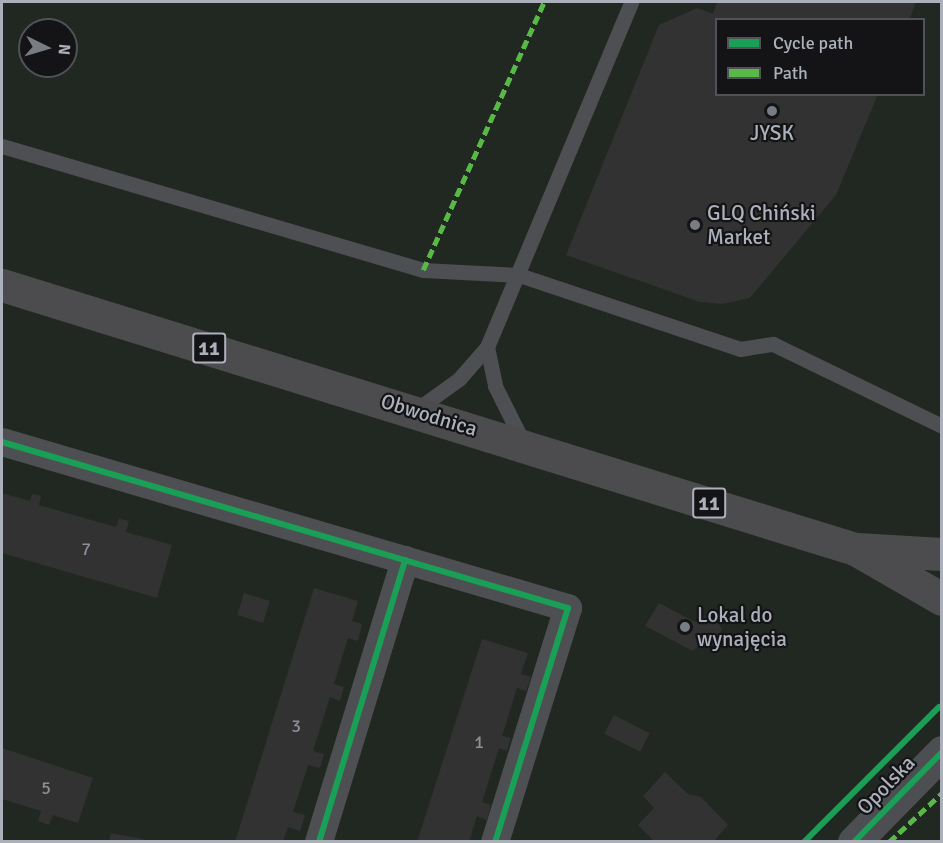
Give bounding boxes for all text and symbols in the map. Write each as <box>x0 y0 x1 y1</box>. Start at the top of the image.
north arrow <box>18 18 78 78</box>
legend <box>715 18 925 96</box>
text: Cycle path <box>773 32 853 54</box>
text: N <box>53 43 74 56</box>
text: Path <box>773 62 808 84</box>
marker: JYSK <box>765 104 779 118</box>
place label: JYSK <box>750 120 794 146</box>
place label: GLQ Chiński Market <box>707 200 816 250</box>
marker: GLQ Chiński Market <box>688 218 702 232</box>
road number: 11 <box>191 331 227 365</box>
street label: Obwodnica <box>378 388 480 442</box>
road number: 11 <box>691 486 727 520</box>
house number: 7 <box>81 538 91 560</box>
place label: Lokal do wynajęcia <box>697 602 787 652</box>
marker: Lokal do wynajęcia <box>678 620 692 634</box>
house number: 3 <box>291 715 301 737</box>
house number: 1 <box>474 731 484 753</box>
street label: Opolska <box>852 750 920 820</box>
house number: 5 <box>41 777 51 799</box>

